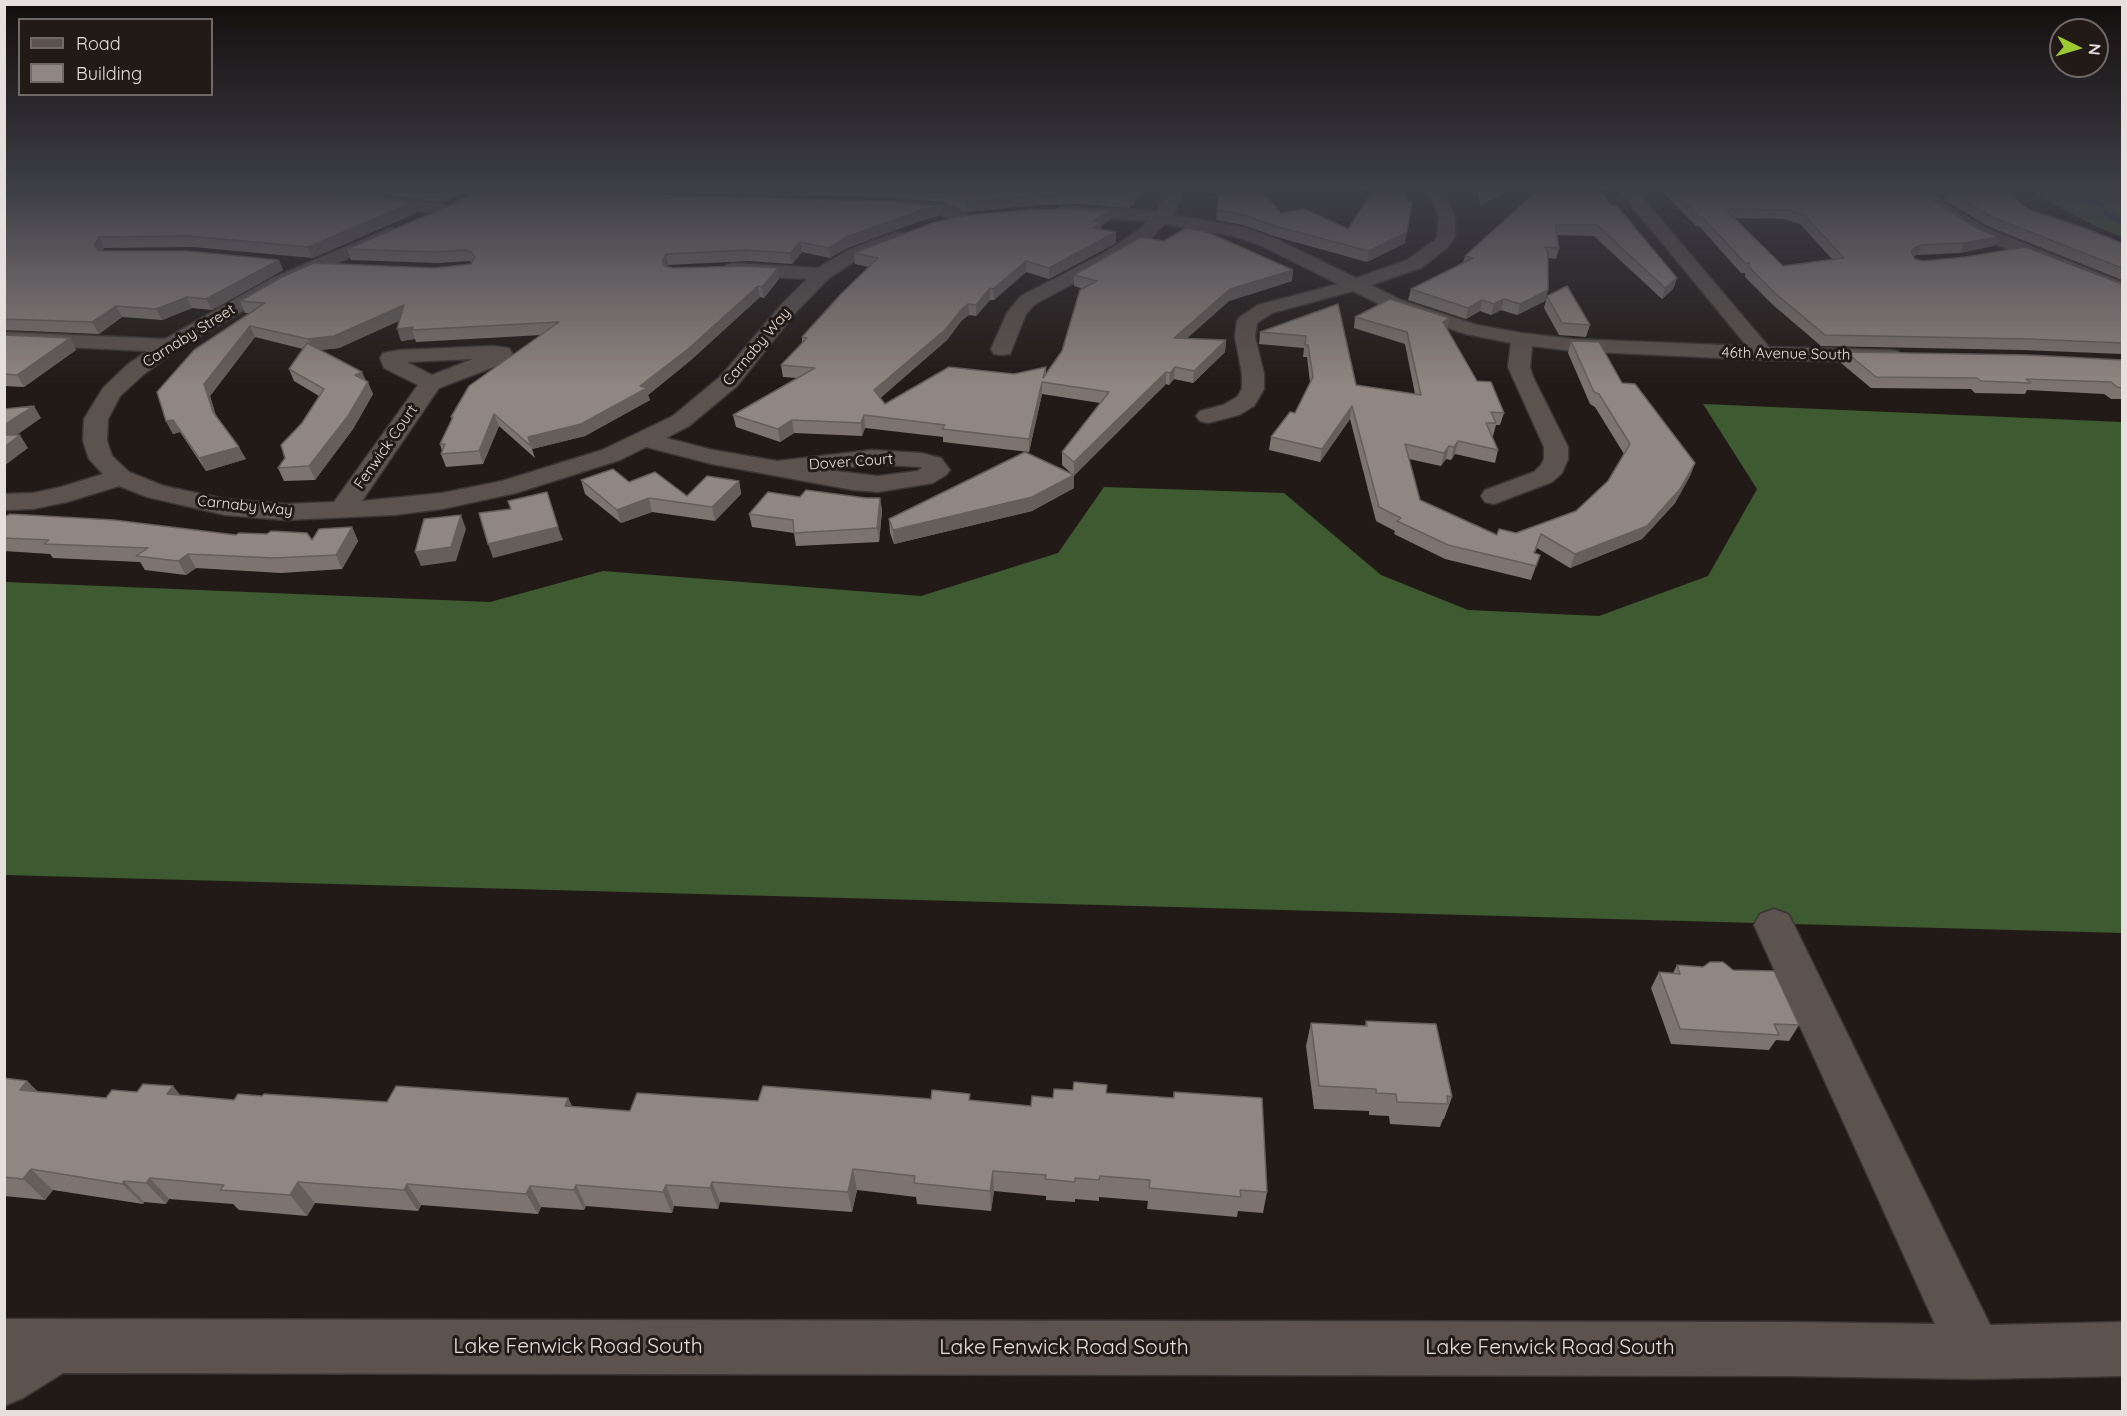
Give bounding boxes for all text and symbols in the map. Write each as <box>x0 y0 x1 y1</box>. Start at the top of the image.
legend <box>18 18 213 96</box>
north arrow <box>2049 18 2109 78</box>
text: Road <box>76 32 121 55</box>
text: N <box>2084 43 2105 56</box>
text: Building <box>76 62 142 85</box>
street label: Carnaby Street <box>140 301 238 371</box>
street label: Carnaby Way <box>719 304 795 390</box>
street label: 46th Avenue South <box>1722 344 1850 364</box>
street label: Fenwick Court <box>351 402 421 492</box>
street label: Dover Court <box>808 450 894 474</box>
street label: Carnaby Way <box>196 492 294 520</box>
street label: Lake Fenwick Road South <box>453 1334 703 1360</box>
street label: Lake Fenwick Road South <box>939 1335 1189 1361</box>
street label: Lake Fenwick Road South <box>1425 1335 1675 1361</box>

